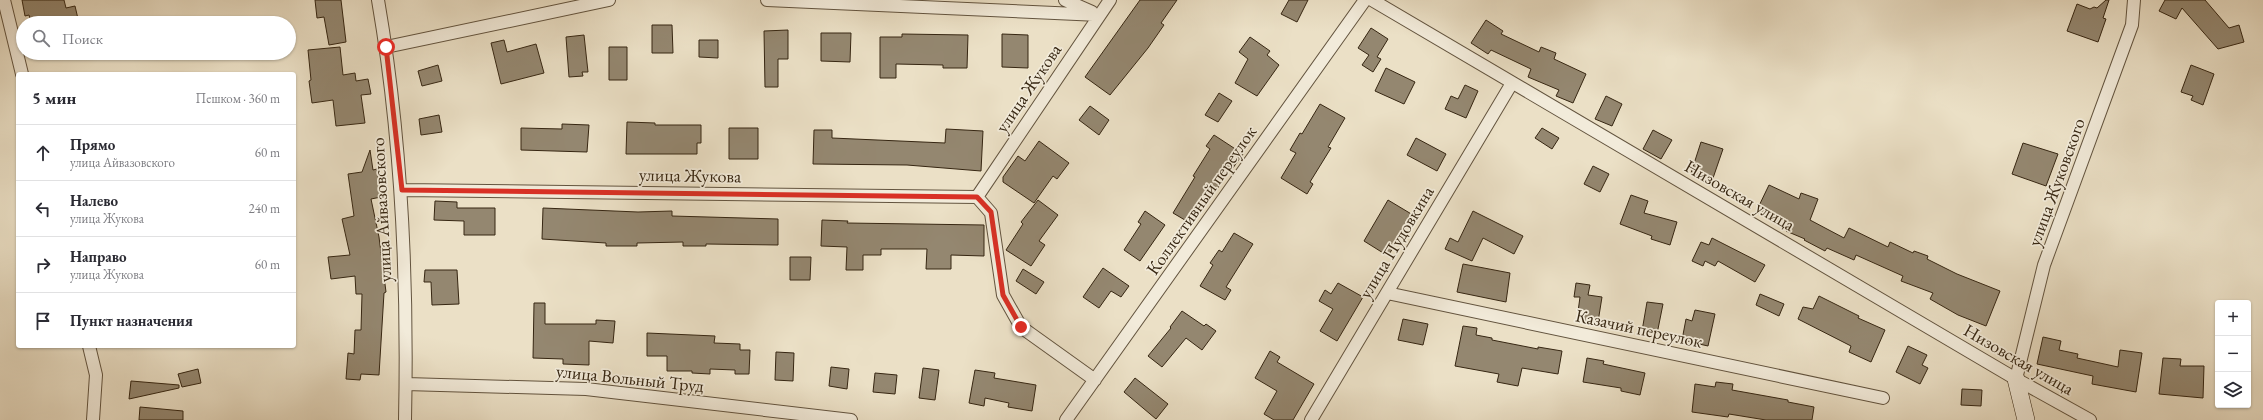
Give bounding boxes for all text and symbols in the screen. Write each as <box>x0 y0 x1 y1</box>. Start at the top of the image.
search box <box>16 16 296 60</box>
icon: search <box>30 27 52 49</box>
text: Поиск <box>62 29 103 48</box>
route start <box>377 38 395 56</box>
street label: улица Жукова <box>990 38 1067 137</box>
text: 5 мин <box>32 87 76 109</box>
text: Пешком · 360 m <box>196 90 280 107</box>
street label: улица Жуковского <box>2022 115 2090 249</box>
street label: Коллективный переулок <box>1141 121 1261 279</box>
text: Прямо <box>70 135 115 154</box>
street label: улица Айвазовского <box>366 137 396 283</box>
icon: ahead <box>32 142 54 164</box>
text: 60 m <box>255 144 280 161</box>
text: улица Айвазовского <box>70 154 175 171</box>
street label: Низовская улица <box>1681 154 1800 236</box>
street label: улица Жукова <box>639 163 742 187</box>
street label: улица Пудовкина <box>1353 181 1439 303</box>
text: Налево <box>70 191 118 210</box>
icon: left <box>32 198 54 220</box>
text: 240 m <box>249 200 280 217</box>
text: улица Жукова <box>70 210 144 227</box>
text: Направо <box>70 247 127 266</box>
icon: right <box>32 254 54 276</box>
text: 60 m <box>255 256 280 273</box>
text: улица Жукова <box>70 266 144 283</box>
map controls <box>2215 300 2251 408</box>
button: + <box>2215 300 2251 336</box>
street label: Казачий переулок <box>1573 303 1705 353</box>
icon: arrive <box>32 310 54 332</box>
text: Пункт назначения <box>70 311 193 330</box>
route end <box>1012 318 1030 336</box>
street label: Низовская улица <box>1960 318 2079 400</box>
button: − <box>2215 336 2251 372</box>
street label: улица Вольный Труд <box>555 359 705 397</box>
button: layers <box>2215 372 2251 408</box>

